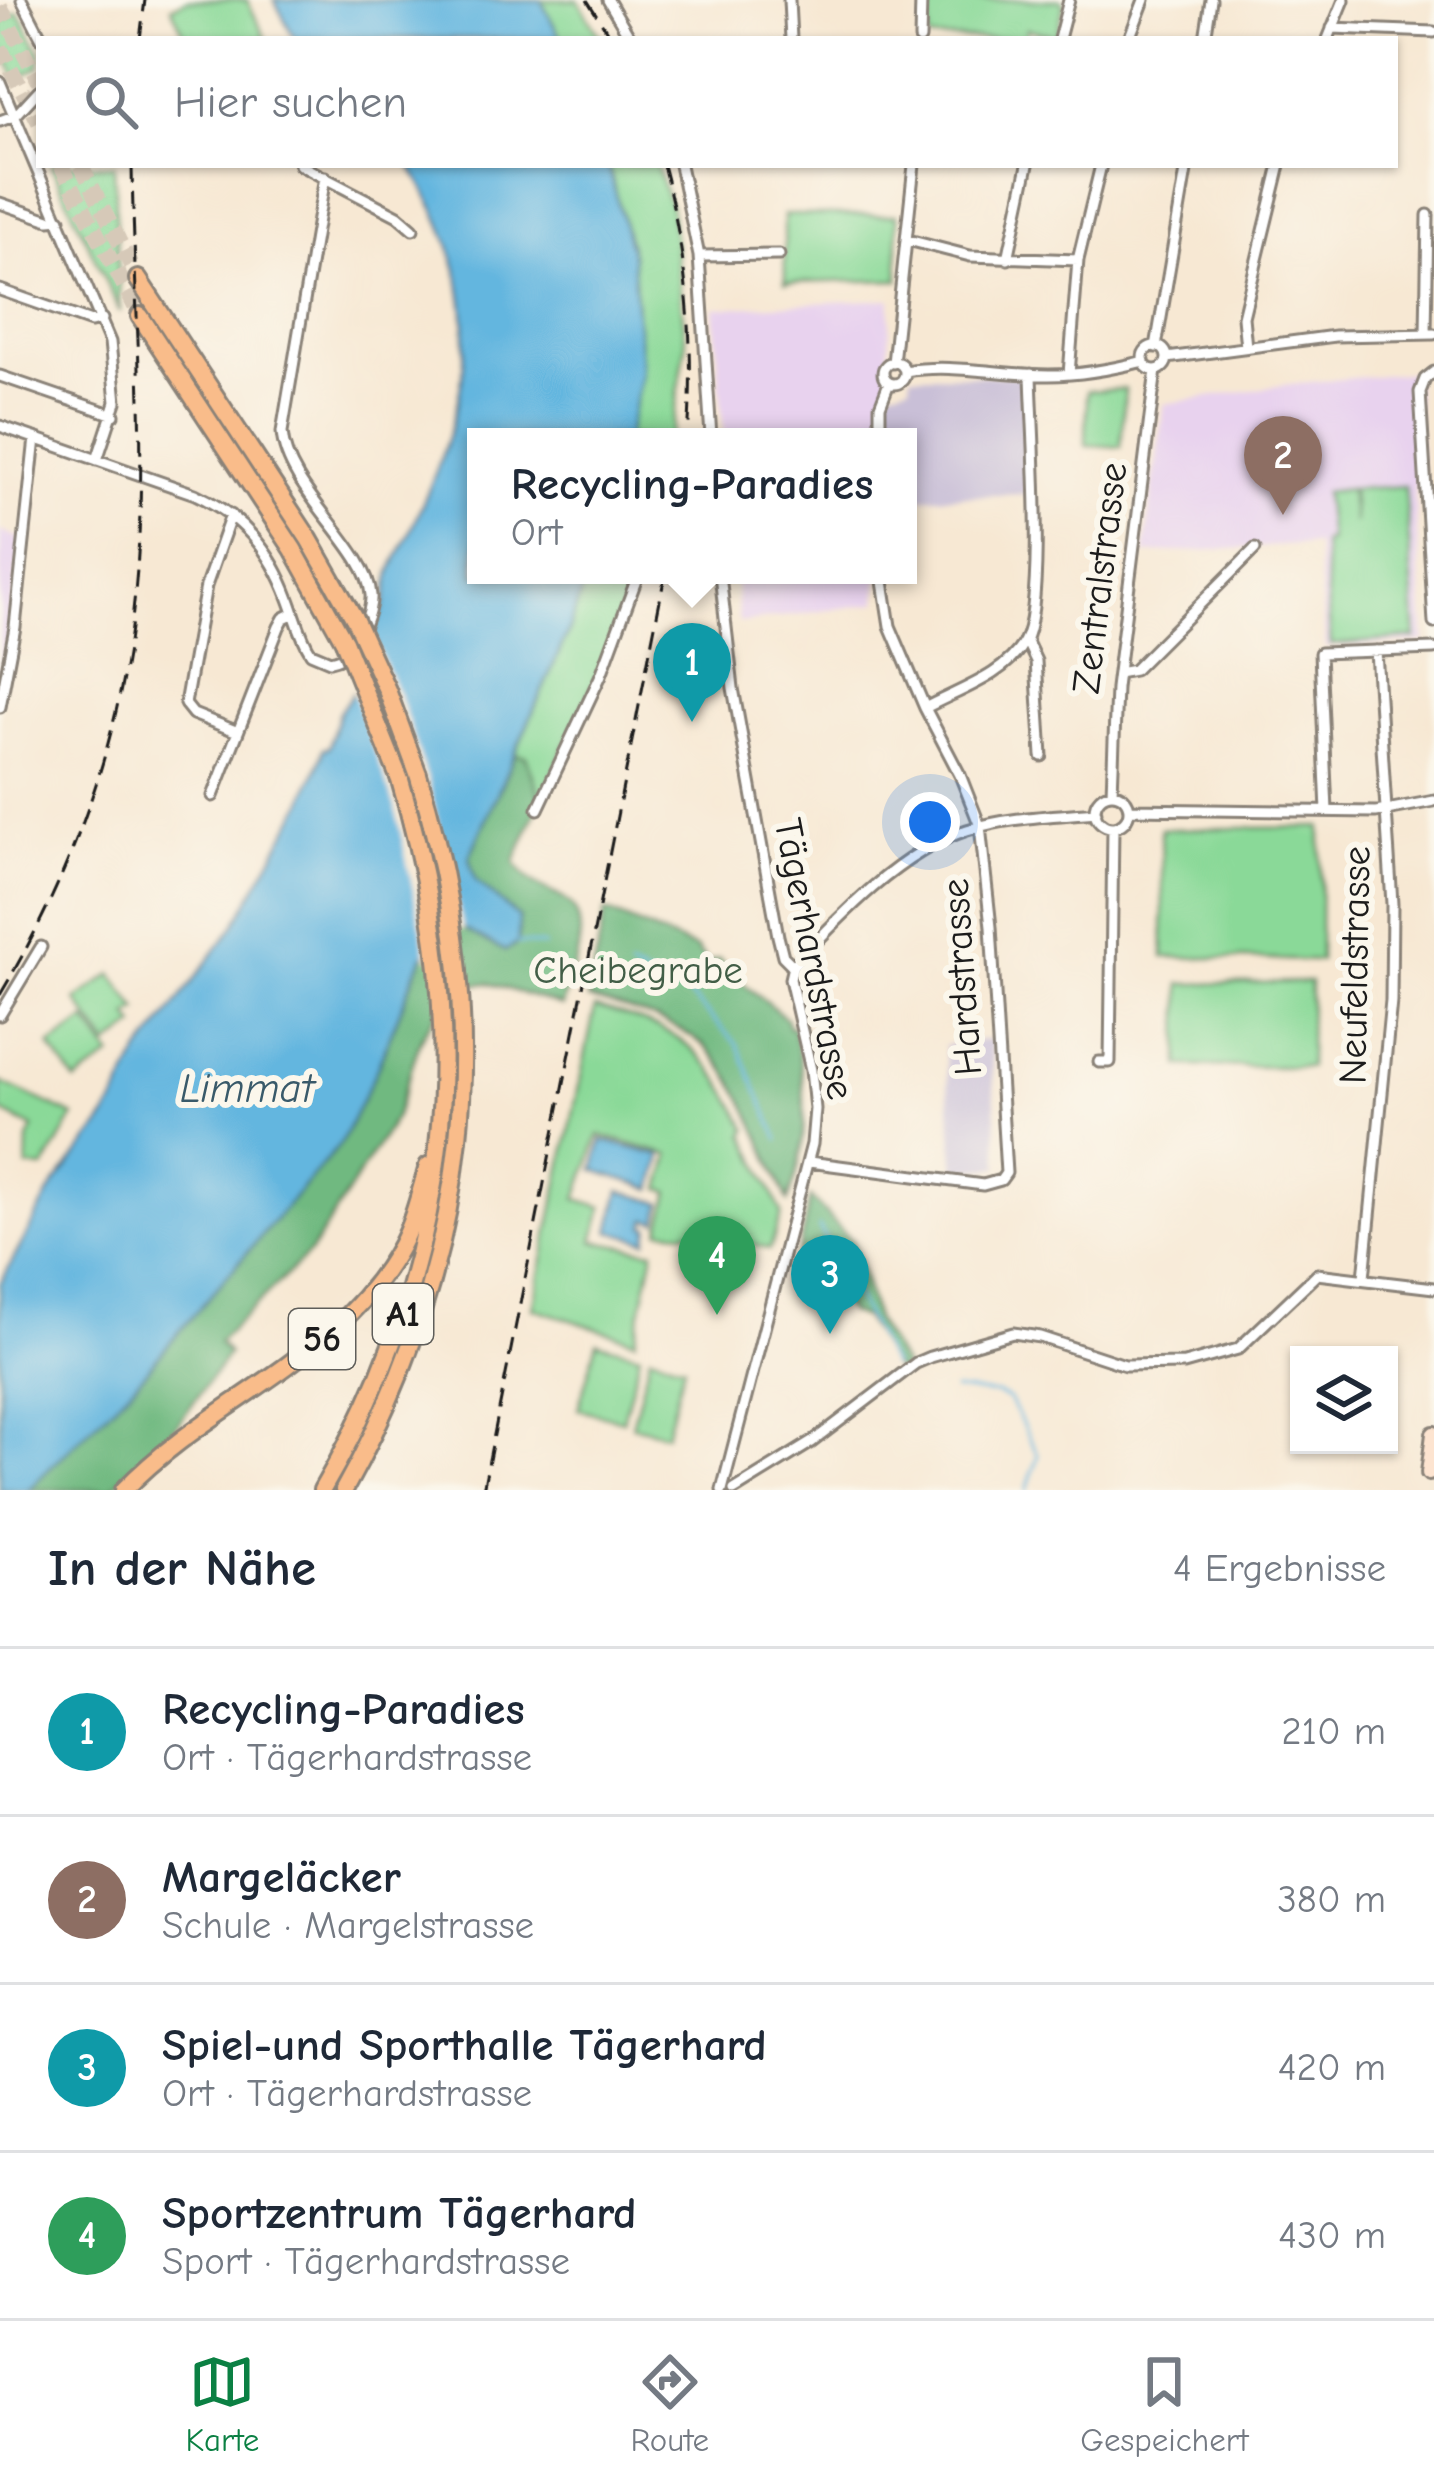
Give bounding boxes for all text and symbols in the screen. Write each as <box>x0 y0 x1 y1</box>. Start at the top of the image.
search box <box>36 36 1398 168</box>
icon: search <box>78 69 144 135</box>
text: Hier suchen <box>174 76 407 128</box>
pin: 2 <box>1244 416 1322 515</box>
popup <box>467 428 917 584</box>
text: Recycling-Paradies <box>511 458 873 510</box>
street label: Zentralstrasse <box>1064 460 1136 696</box>
text: Ort <box>511 510 562 555</box>
pin: 1 <box>653 623 731 722</box>
your location <box>900 792 960 852</box>
street label: Tägerhardstrasse <box>765 815 863 1103</box>
street label: Neufeldstrasse <box>1330 846 1380 1084</box>
street label: Hardstrasse <box>933 877 991 1077</box>
park label: Cheibegrabe <box>533 948 743 993</box>
water label: Limmat <box>180 1064 317 1113</box>
pin: 4 <box>678 1216 756 1315</box>
pin: 3 <box>791 1235 869 1334</box>
road number: A1 <box>373 1284 433 1344</box>
road number: 56 <box>289 1309 355 1369</box>
map controls <box>1290 1346 1398 1454</box>
button: layers <box>1290 1346 1398 1454</box>
text: In der Nähe <box>48 1539 316 1598</box>
text: 4 Ergebnisse <box>1173 1546 1386 1591</box>
text: Recycling-Paradies <box>162 1683 525 1735</box>
text: 1 <box>79 1709 95 1754</box>
text: 210 m <box>1281 1709 1386 1754</box>
text: Ort · Tägerhardstrasse <box>162 1735 532 1780</box>
text: Margeläcker <box>162 1851 401 1903</box>
text: 2 <box>77 1877 97 1922</box>
text: 380 m <box>1277 1877 1386 1922</box>
text: Schule · Margelstrasse <box>162 1903 534 1948</box>
text: Spiel-und Sporthalle Tägerhard <box>162 2019 767 2071</box>
text: 3 <box>77 2045 97 2090</box>
text: 420 m <box>1278 2045 1386 2090</box>
text: Ort · Tägerhardstrasse <box>162 2071 532 2116</box>
text: Sportzentrum Tägerhard <box>162 2187 637 2239</box>
text: 4 <box>78 2213 96 2258</box>
text: 430 m <box>1278 2213 1386 2258</box>
text: Sport · Tägerhardstrasse <box>162 2239 570 2284</box>
tab: Karte <box>186 2349 259 2459</box>
tab: Route <box>630 2349 709 2459</box>
tab: Gespeichert <box>1080 2349 1248 2459</box>

